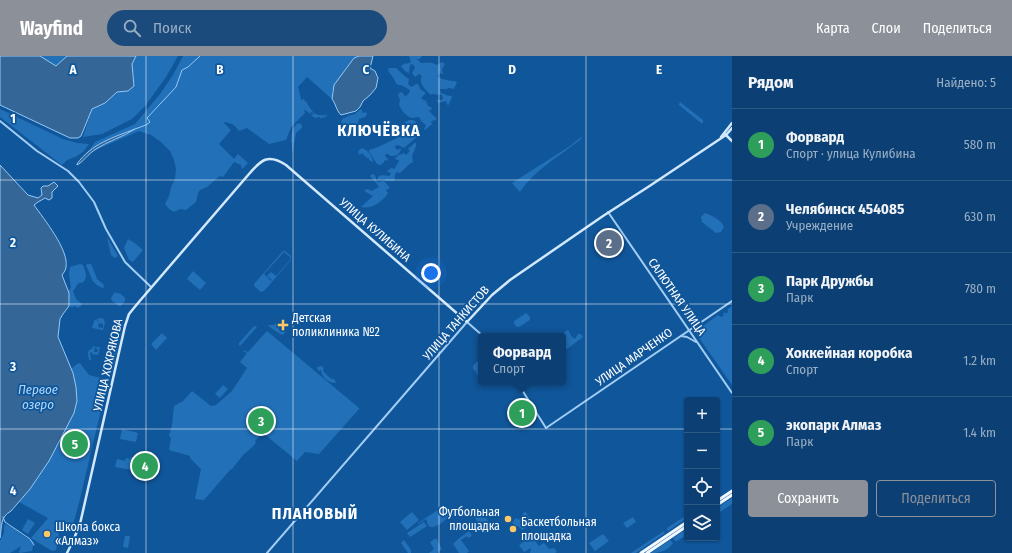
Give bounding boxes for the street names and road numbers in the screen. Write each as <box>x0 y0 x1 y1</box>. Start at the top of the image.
street label: УЛИЦА КУЛИБИНА <box>336 195 414 265</box>
street label: САЛЮТНАЯ УЛИЦА <box>645 256 709 339</box>
street label: УЛИЦА ТАНКИСТОВ <box>419 283 492 364</box>
street label: УЛИЦА ХОХРЯКОВА <box>90 317 126 414</box>
street label: УЛИЦА МАРЧЕНКО <box>592 325 675 389</box>

